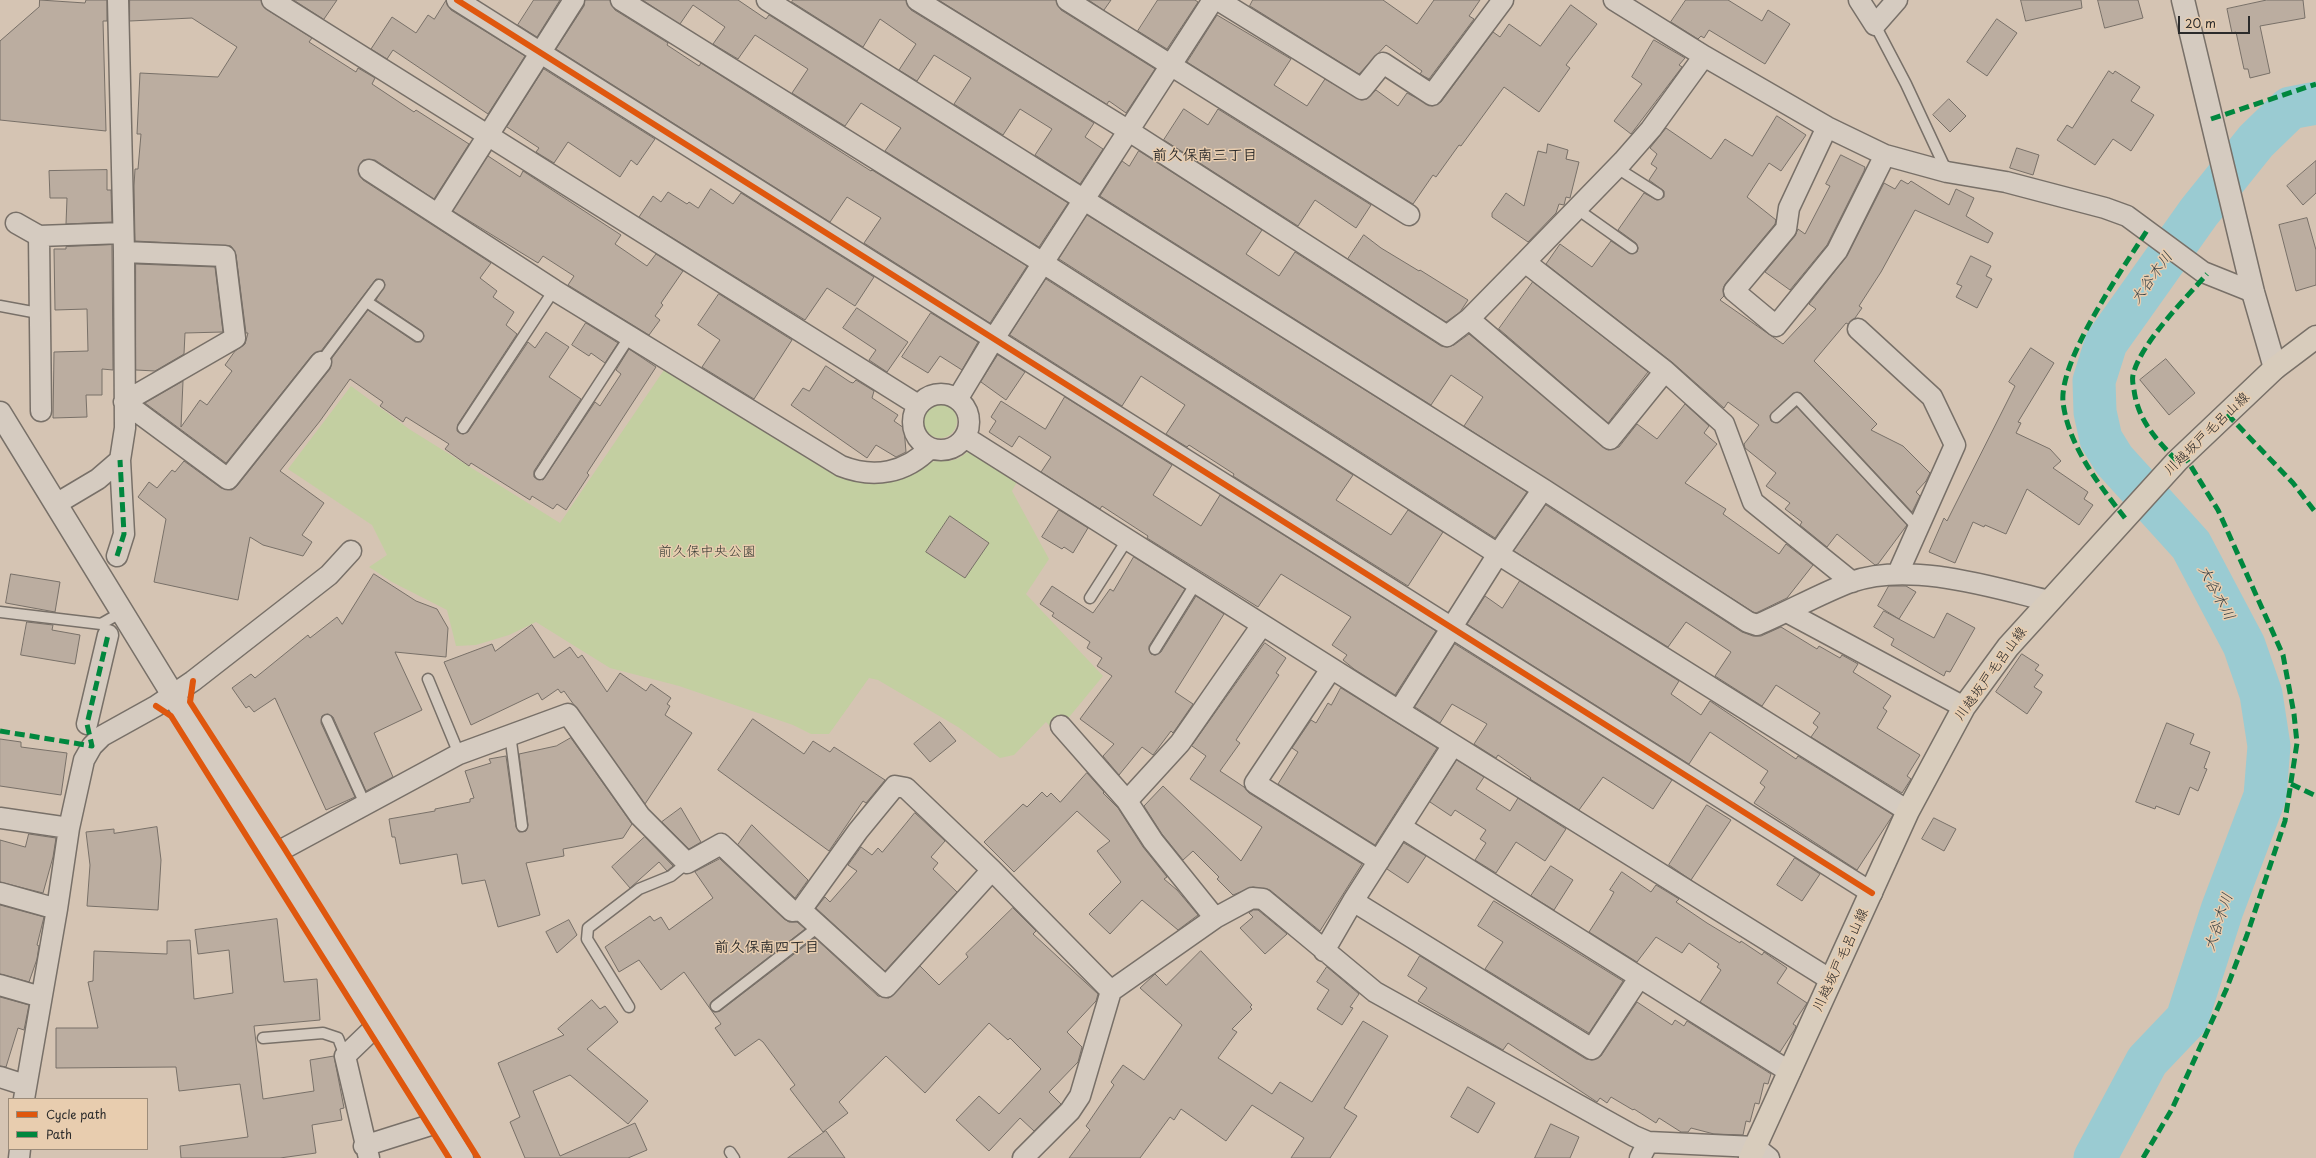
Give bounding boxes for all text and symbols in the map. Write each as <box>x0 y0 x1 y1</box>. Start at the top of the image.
scale bar <box>2180 8 2252 34</box>
text: 20 m <box>2185 14 2216 32</box>
district label: 前久保南三丁目 <box>1153 147 1257 165</box>
water label: 大谷木川 <box>2127 248 2177 308</box>
street label: 川越坂戸毛呂山線 <box>2161 389 2253 479</box>
park label: 前久保中央公園 <box>658 544 756 560</box>
water label: 大谷木川 <box>2194 562 2238 624</box>
street label: 川越坂戸毛呂山線 <box>1951 624 2031 724</box>
water label: 大谷木川 <box>2201 891 2237 953</box>
street label: 川越坂戸毛呂山線 <box>1810 906 1872 1014</box>
district label: 前久保南四丁目 <box>715 939 819 957</box>
legend <box>8 1098 148 1150</box>
text: Cycle path <box>46 1105 107 1123</box>
text: Path <box>46 1125 72 1143</box>

